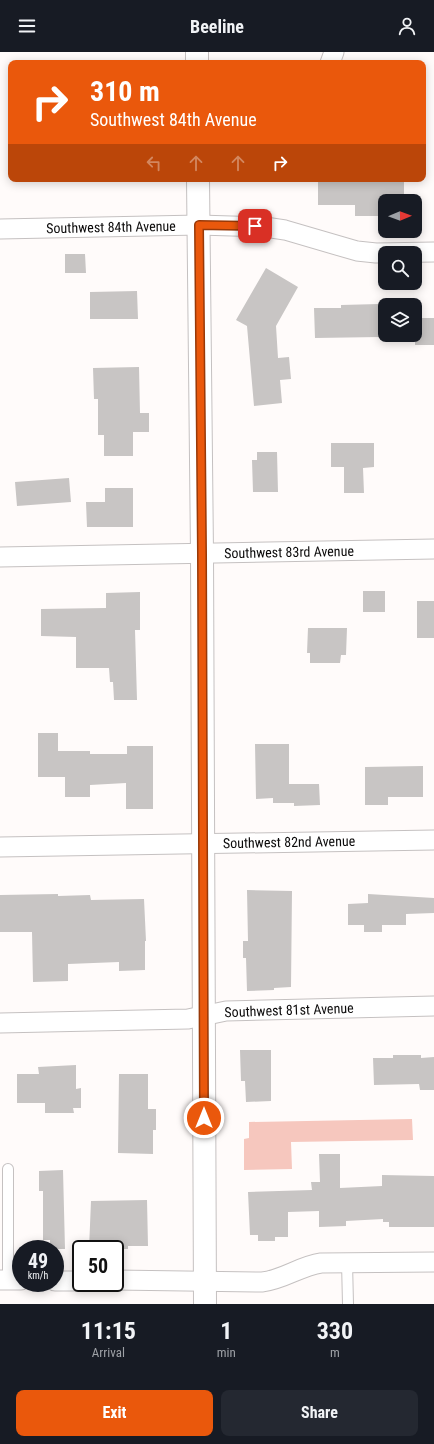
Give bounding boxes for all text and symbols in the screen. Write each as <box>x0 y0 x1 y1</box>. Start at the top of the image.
icon: menu <box>16 15 38 37</box>
icon: person <box>396 15 418 37</box>
text: Beeline <box>190 16 244 37</box>
text: 310 m <box>90 75 160 108</box>
icon: right <box>24 76 76 128</box>
text: Southwest 84th Avenue <box>90 109 257 130</box>
icon: left <box>143 152 165 174</box>
icon: ahead <box>185 152 207 174</box>
icon: ahead <box>227 152 249 174</box>
icon: right <box>269 152 291 174</box>
north arrow <box>378 194 422 238</box>
map controls <box>378 194 422 342</box>
pin <box>238 209 272 243</box>
icon: arrive <box>244 215 266 237</box>
street label: Southwest 84th Avenue <box>46 218 176 236</box>
button: search <box>378 246 422 290</box>
button: layers <box>378 298 422 342</box>
street label: Southwest 83rd Avenue <box>224 543 354 561</box>
street label: Southwest 82nd Avenue <box>223 833 356 851</box>
street label: Southwest 81st Avenue <box>224 1000 354 1020</box>
position arrow <box>183 1097 225 1139</box>
speed limit sign: 50 <box>72 1240 124 1292</box>
text: 49 <box>28 1249 48 1273</box>
text: km/h <box>28 1270 48 1281</box>
text: 11:15 <box>81 1317 136 1345</box>
text: 1 <box>220 1317 232 1345</box>
text: 330 <box>317 1317 353 1345</box>
text: Arrival <box>92 1345 125 1360</box>
text: min <box>217 1345 236 1360</box>
text: m <box>330 1345 340 1360</box>
button: Exit <box>16 1390 213 1436</box>
button: Share <box>221 1390 418 1436</box>

